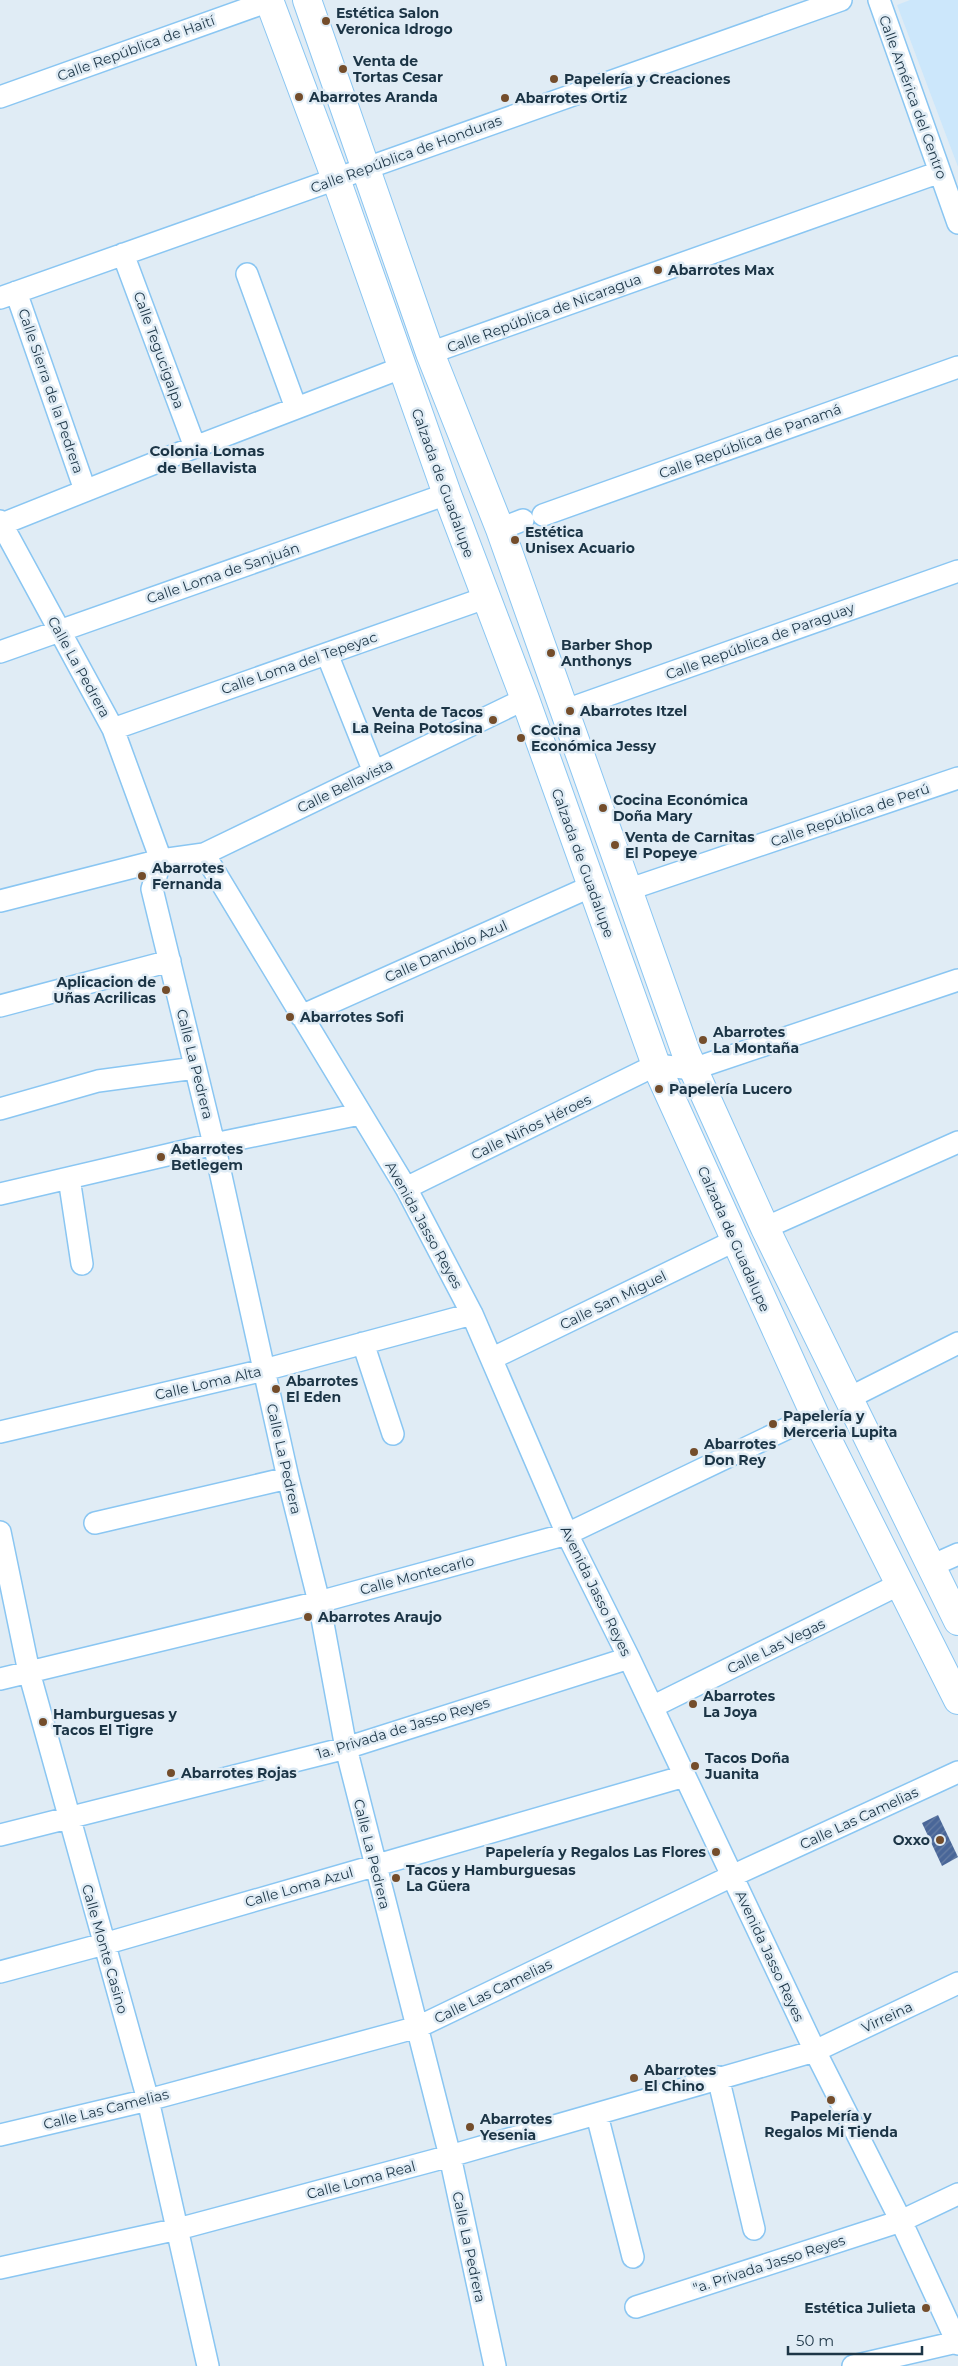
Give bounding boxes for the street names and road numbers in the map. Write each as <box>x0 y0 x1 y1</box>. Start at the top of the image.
street label: Calle República de Haití <box>55 11 218 85</box>
street label: Calle América del Centro <box>875 13 951 182</box>
street label: Calle República de Honduras <box>308 111 504 197</box>
street label: Calle República de Nicaragua <box>444 269 644 357</box>
street label: Calle Tegucigalpa <box>129 289 189 411</box>
street label: Calle Sierra de la Pedrera <box>14 306 88 476</box>
street label: Calle República de Panamá <box>656 400 844 482</box>
street label: Calzada de Guadalupe <box>408 406 478 560</box>
street label: Calle Loma de Sanjuán <box>144 538 302 608</box>
street label: Calle República de Paraguay <box>663 598 857 684</box>
street label: Calle La Pedrera <box>44 613 114 721</box>
street label: Calle Loma del Tepeyac <box>219 628 379 698</box>
street label: Calle Bellavista <box>294 755 396 817</box>
street label: Calle República de Perú <box>768 779 932 851</box>
street label: Calzada de Guadalupe <box>548 786 618 940</box>
street label: Calle Danubio Azul <box>382 916 510 986</box>
street label: Calle La Pedrera <box>173 1007 217 1121</box>
street label: Calle Niños Héroes <box>468 1090 594 1164</box>
street label: Avenida Jasso Reyes <box>382 1158 467 1292</box>
street label: Calzada de Guadalupe <box>694 1163 774 1315</box>
street label: Calle San Miguel <box>557 1266 669 1334</box>
street label: Calle Loma Alta <box>153 1362 263 1404</box>
street label: Calle La Pedrera <box>263 1402 305 1516</box>
street label: Avenida Jasso Reyes <box>557 1523 635 1659</box>
street label: Calle Montecarlo <box>358 1551 476 1599</box>
street label: Calle Las Vegas <box>724 1614 828 1678</box>
street label: 1a. Privada de Jasso Reyes <box>314 1693 492 1763</box>
street label: Calle Las Camelias <box>797 1783 921 1853</box>
street label: Calle La Pedrera <box>350 1797 394 1911</box>
street label: Calle Loma Azul <box>243 1863 355 1911</box>
street label: Calle Monte Casino <box>78 1882 132 2016</box>
street label: Avenida Jasso Reyes <box>732 1888 808 2025</box>
street label: Calle Las Camelias <box>431 1955 555 2027</box>
street label: Virreina <box>859 1997 915 2037</box>
street label: Calle Las Camelias <box>41 2085 171 2133</box>
street label: Calle Loma Real <box>305 2157 417 2203</box>
street label: Calle La Pedrera <box>448 2190 490 2304</box>
street label: "a. Privada Jasso Reyes <box>691 2231 847 2297</box>

